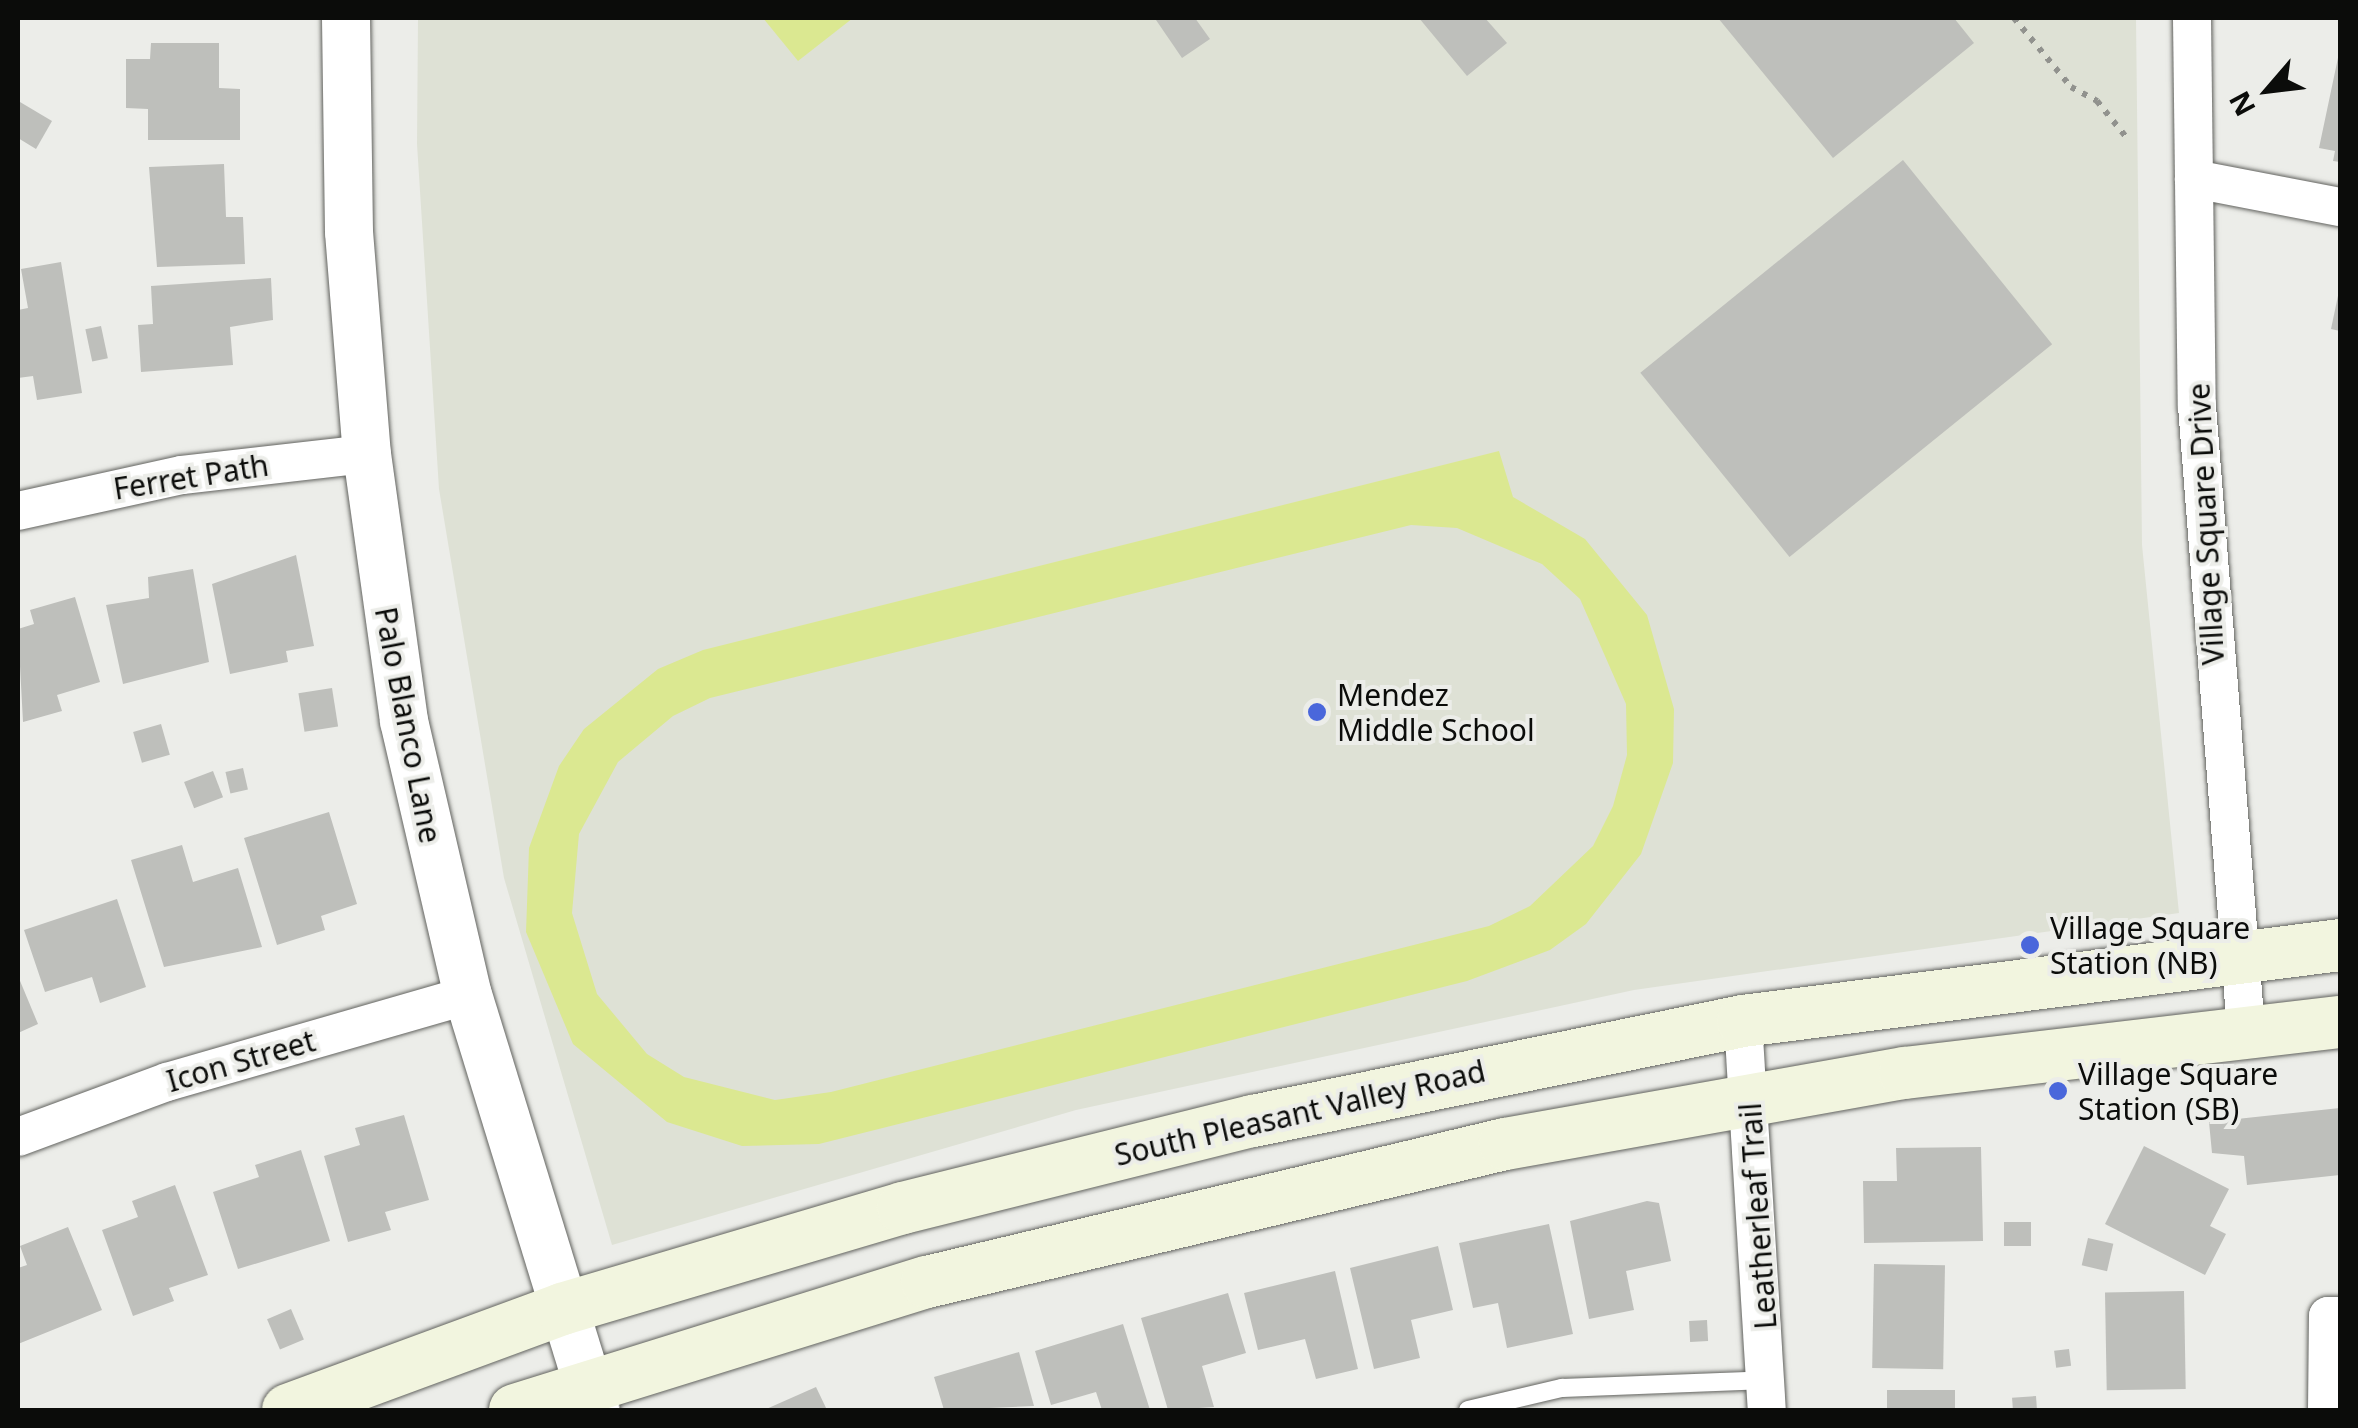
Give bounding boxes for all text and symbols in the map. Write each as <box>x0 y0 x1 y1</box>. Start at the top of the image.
north arrow <box>2218 40 2318 140</box>
text: N <box>2219 85 2264 123</box>
street label: Village Square Drive <box>2181 382 2231 666</box>
street label: Ferret Path <box>111 447 271 507</box>
street label: Palo Blanco Lane <box>367 604 449 846</box>
place label: Mendez Middle School <box>1337 677 1535 748</box>
marker: Mendez Middle School <box>1306 701 1328 723</box>
place label: Village Square Station (NB) <box>2050 910 2250 980</box>
marker: Village Square Station (NB) <box>2019 934 2041 956</box>
street label: Icon Street <box>163 1023 319 1099</box>
street label: South Pleasant Valley Road <box>1111 1053 1489 1173</box>
place label: Village Square Station (SB) <box>2078 1056 2278 1126</box>
marker: Village Square Station (SB) <box>2047 1080 2069 1102</box>
street label: Leatherleaf Trail <box>1732 1102 1784 1330</box>

